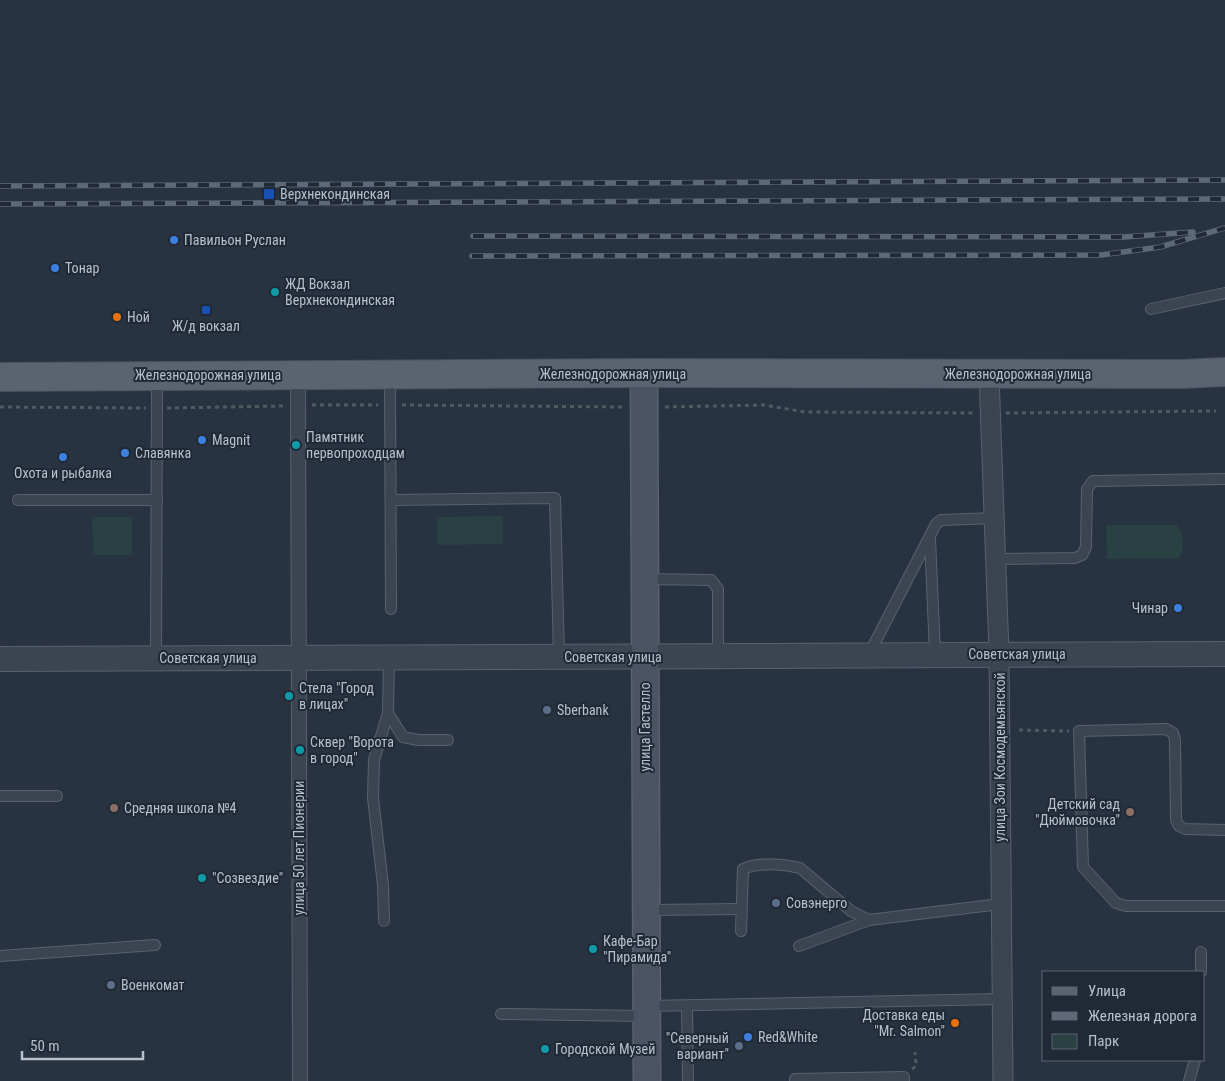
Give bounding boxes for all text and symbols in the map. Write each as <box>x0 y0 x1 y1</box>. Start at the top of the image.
place label: Верхнекондинская <box>280 186 390 202</box>
marker: Верхнекондинская <box>262 187 276 201</box>
place label: Павильон Руслан <box>184 232 286 248</box>
marker: Павильон Руслан <box>168 234 180 246</box>
place label: Тонар <box>65 260 99 276</box>
marker: Тонар <box>49 262 61 274</box>
place label: ЖД Вокзал Верхнекондинская <box>285 276 395 308</box>
marker: ЖД Вокзал Верхнекондинская <box>269 286 281 298</box>
marker: Ж/д вокзал <box>200 304 212 316</box>
place label: Ной <box>127 309 150 325</box>
marker: Ной <box>111 311 123 323</box>
place label: Ж/д вокзал <box>172 318 240 334</box>
street label: Железнодорожная улица <box>540 366 686 382</box>
street label: Железнодорожная улица <box>945 366 1091 382</box>
street label: Железнодорожная улица <box>135 367 281 383</box>
place label: Памятник первопроходцам <box>306 429 405 461</box>
place label: Magnit <box>212 432 250 448</box>
marker: Magnit <box>196 434 208 446</box>
marker: Памятник первопроходцам <box>290 439 302 451</box>
place label: Славянка <box>135 445 191 461</box>
marker: Славянка <box>119 447 131 459</box>
marker: Охота и рыбалка <box>57 451 69 463</box>
place label: Охота и рыбалка <box>14 465 112 481</box>
place label: Чинар <box>1132 600 1168 616</box>
marker: Чинар <box>1172 602 1184 614</box>
street label: Советская улица <box>968 646 1066 662</box>
street label: Советская улица <box>564 649 662 665</box>
street label: Советская улица <box>159 650 257 666</box>
street label: улица Зои Космодемьянской <box>992 672 1008 842</box>
place label: Стела "Город в лицах" <box>299 680 374 712</box>
street label: улица Гастелло <box>637 683 653 771</box>
marker: Стела "Город в лицах" <box>283 690 295 702</box>
place label: Sberbank <box>557 702 609 718</box>
marker: Sberbank <box>541 704 553 716</box>
place label: Сквер "Ворота в город" <box>310 734 394 766</box>
marker: Сквер "Ворота в город" <box>294 744 306 756</box>
street label: улица 50 лет Пионерии <box>291 781 307 915</box>
place label: Детский сад "Дюймовочка" <box>1035 796 1120 828</box>
place label: Средняя школа №4 <box>124 800 237 816</box>
marker: Средняя школа №4 <box>108 802 120 814</box>
marker: Детский сад "Дюймовочка" <box>1124 806 1136 818</box>
place label: "Созвездие" <box>212 870 283 886</box>
marker: "Созвездие" <box>196 872 208 884</box>
place label: Совэнерго <box>786 895 847 911</box>
marker: Совэнерго <box>770 897 782 909</box>
place label: Кафе-Бар "Пирамида" <box>603 933 671 965</box>
marker: Кафе-Бар "Пирамида" <box>587 943 599 955</box>
legend <box>1042 971 1205 1061</box>
place label: Военкомат <box>121 977 185 993</box>
marker: Военкомат <box>105 979 117 991</box>
text: Улица <box>1088 982 1126 1000</box>
place label: Доставка еды "Mr. Salmon" <box>862 1007 945 1039</box>
text: Железная дорога <box>1088 1007 1197 1025</box>
marker: Доставка еды "Mr. Salmon" <box>949 1017 961 1029</box>
scale bar <box>22 1028 144 1060</box>
place label: Red&White <box>758 1029 818 1045</box>
place label: "Северный вариант" <box>666 1030 729 1062</box>
marker: Red&White <box>742 1031 754 1043</box>
text: Парк <box>1088 1032 1119 1050</box>
text: 50 m <box>30 1037 60 1055</box>
marker: "Северный вариант" <box>733 1040 745 1052</box>
place label: Городской Музей <box>555 1041 655 1057</box>
marker: Городской Музей <box>539 1043 551 1055</box>

